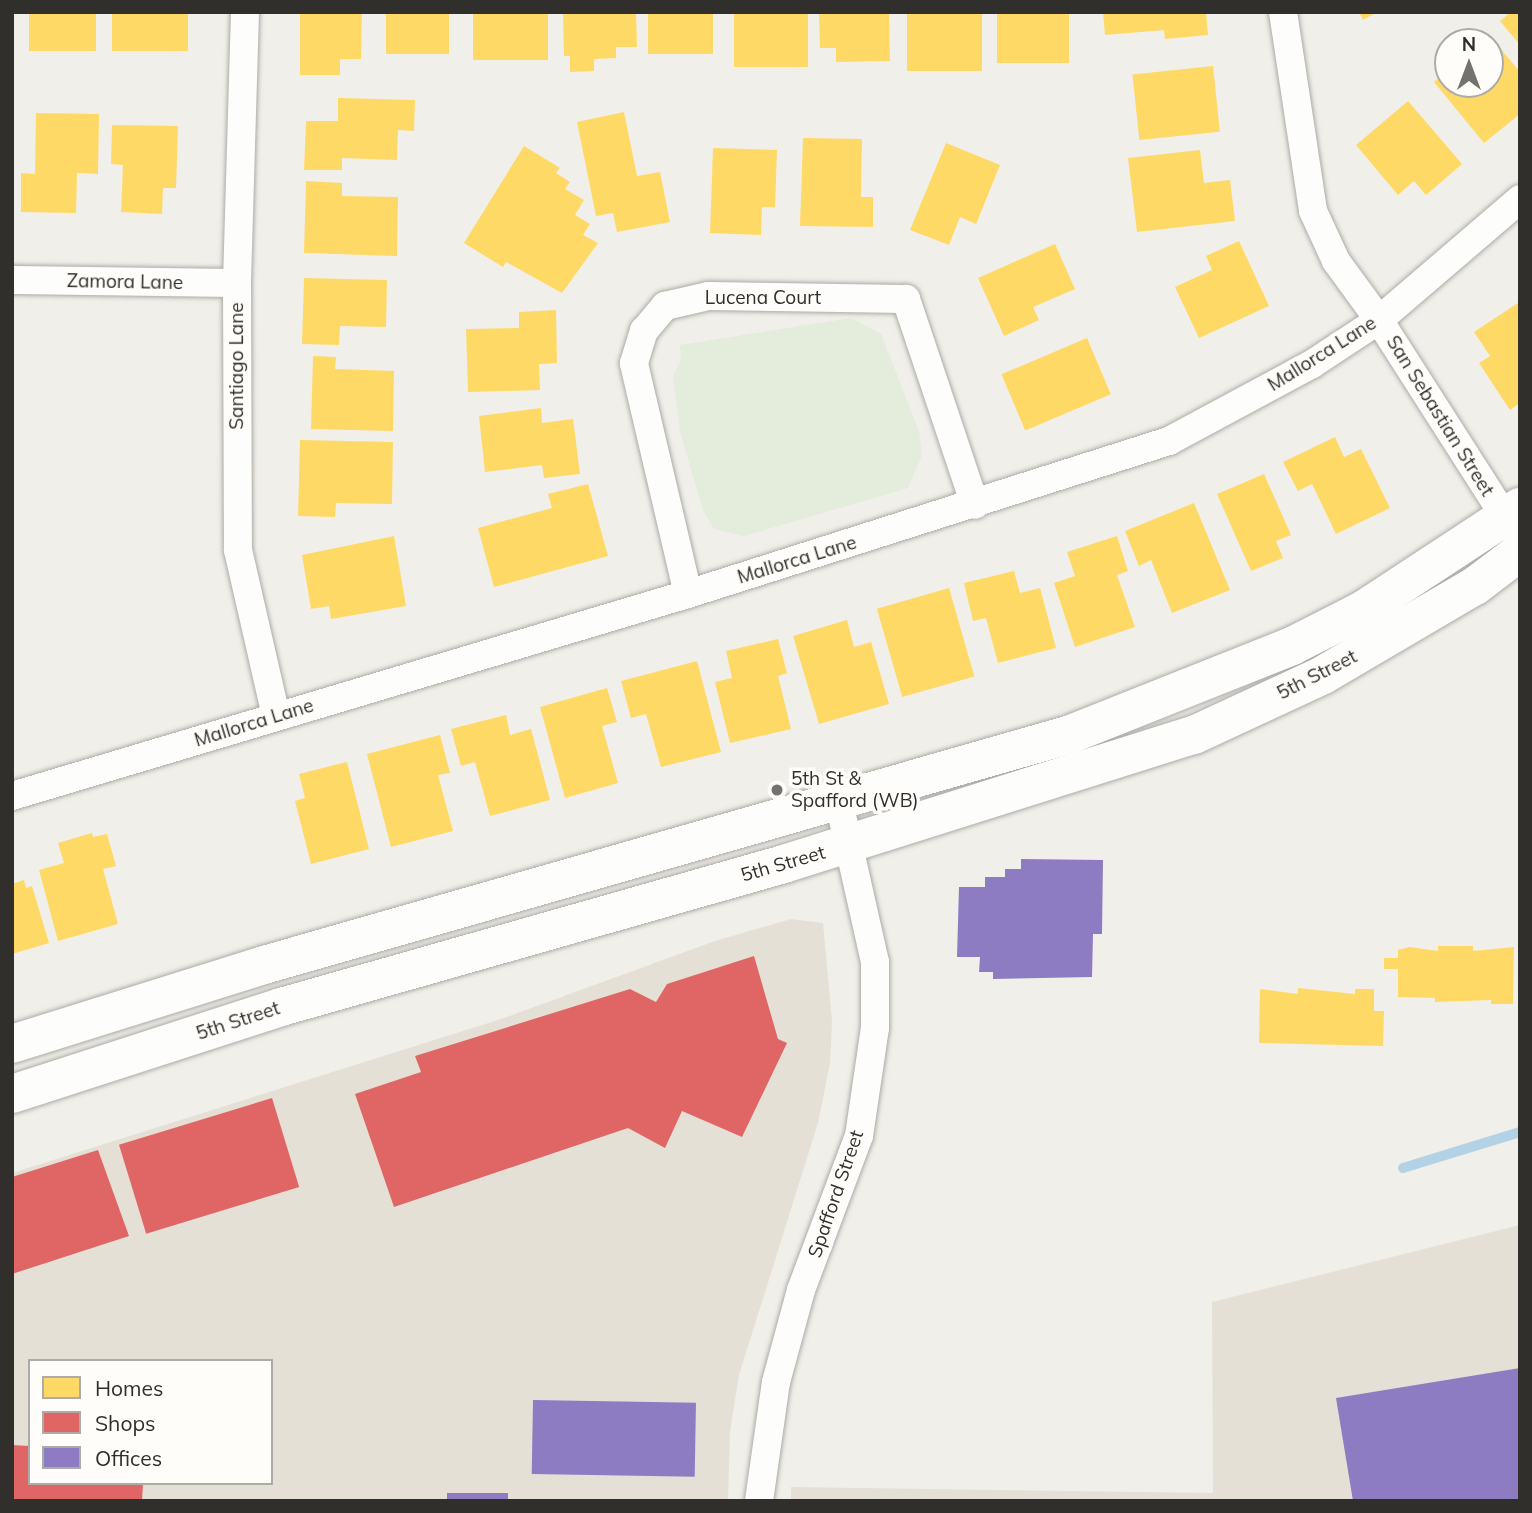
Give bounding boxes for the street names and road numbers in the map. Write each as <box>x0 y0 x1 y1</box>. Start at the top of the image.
street label: Zamora Lane <box>67 270 183 294</box>
street label: Lucena Court <box>705 287 821 309</box>
street label: Santiago Lane <box>226 302 248 430</box>
street label: Mallorca Lane <box>1264 312 1380 396</box>
street label: San Sebastian Street <box>1381 332 1499 500</box>
street label: Mallorca Lane <box>735 531 859 589</box>
street label: 5th Street <box>1273 645 1361 705</box>
street label: Mallorca Lane <box>192 694 316 752</box>
street label: 5th Street <box>738 841 828 887</box>
street label: 5th Street <box>193 997 283 1045</box>
street label: Spafford Street <box>804 1127 868 1261</box>

